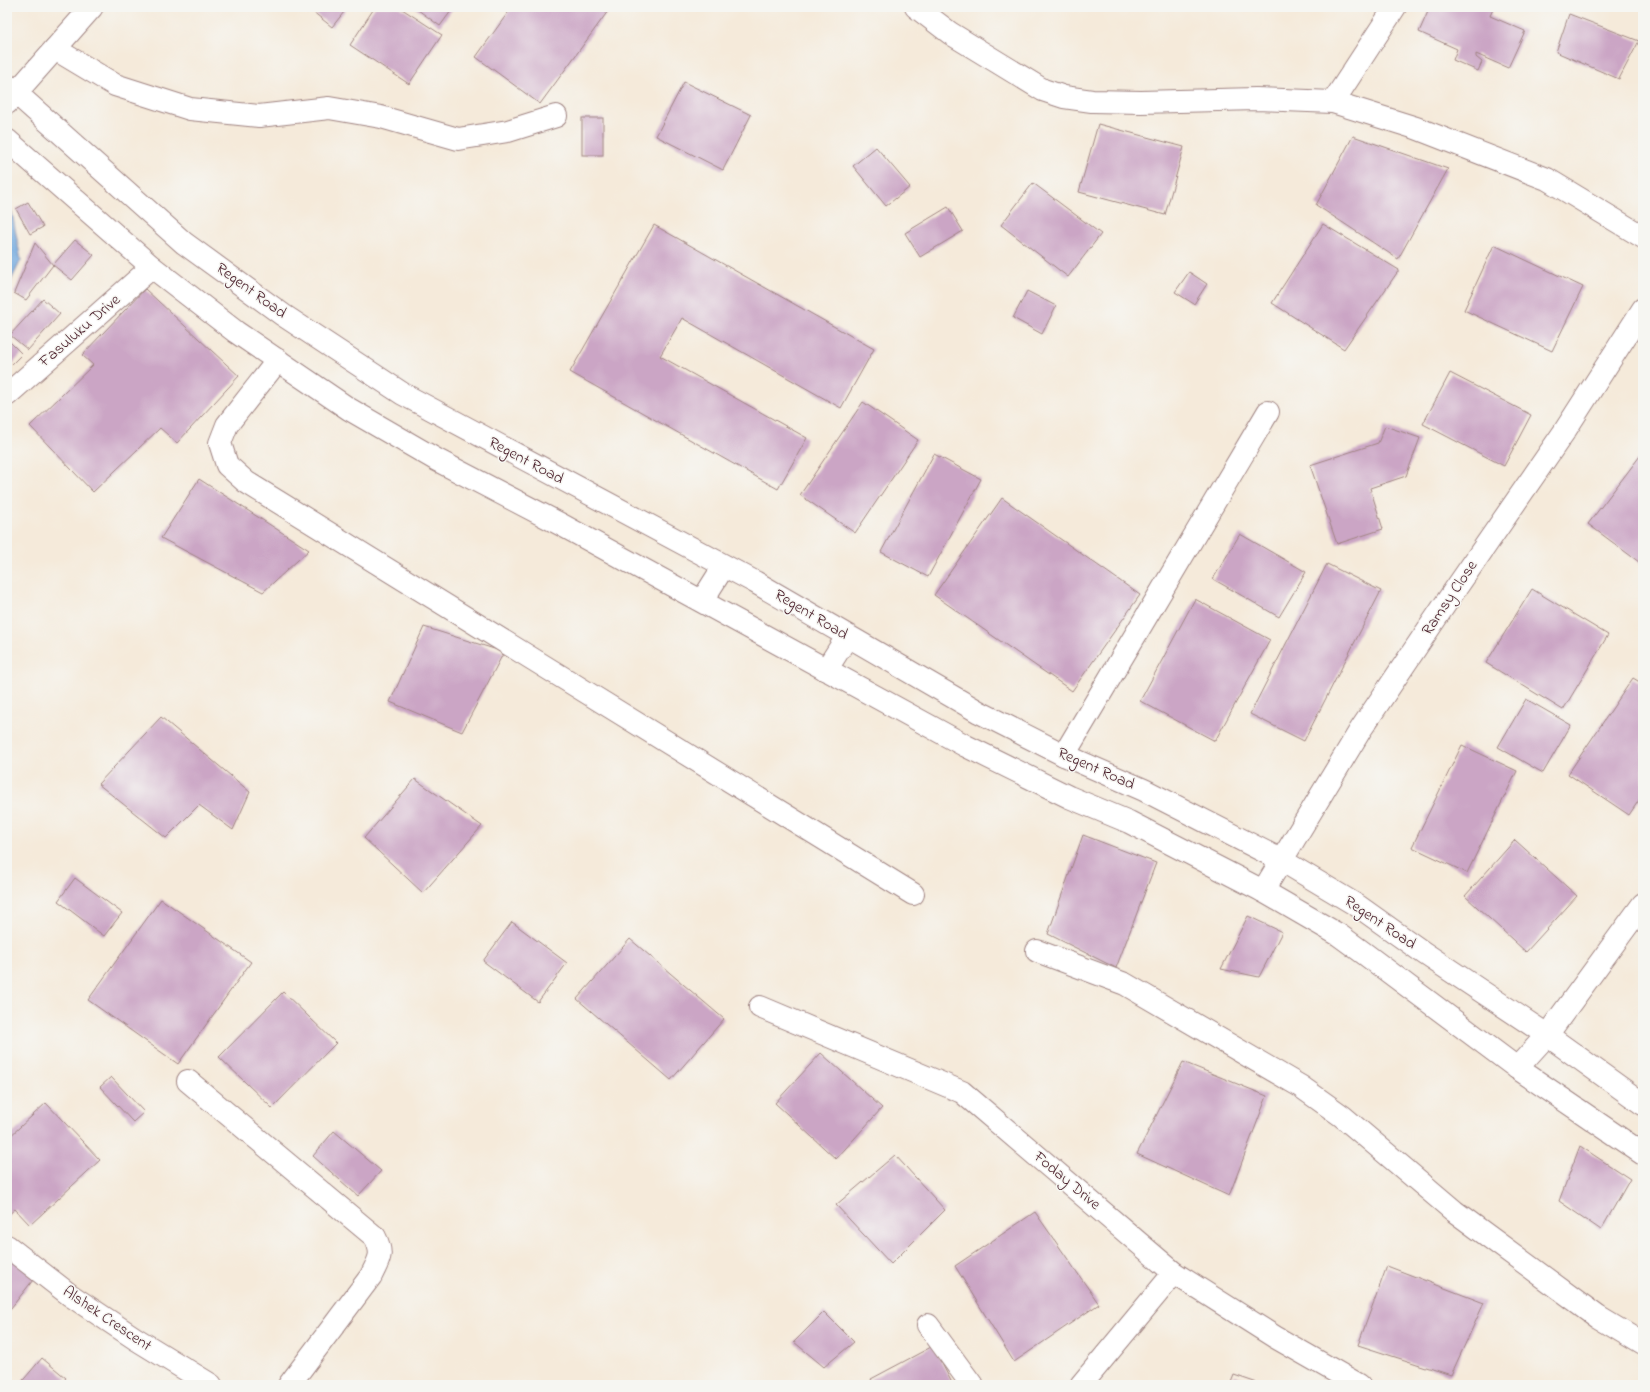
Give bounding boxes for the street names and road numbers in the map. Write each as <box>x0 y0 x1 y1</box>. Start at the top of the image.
street label: Regent Road <box>211 257 291 325</box>
street label: Fasuluku Drive <box>33 288 127 374</box>
street label: Regent Road <box>484 431 568 491</box>
street label: Ramsy Close <box>1416 555 1484 640</box>
street label: Regent Road <box>769 583 853 647</box>
street label: Regent Road <box>1053 741 1139 797</box>
street label: Regent Road <box>1339 890 1421 956</box>
street label: Foday Drive <box>1027 1145 1106 1217</box>
street label: Alshek Crescent <box>58 1280 157 1358</box>

